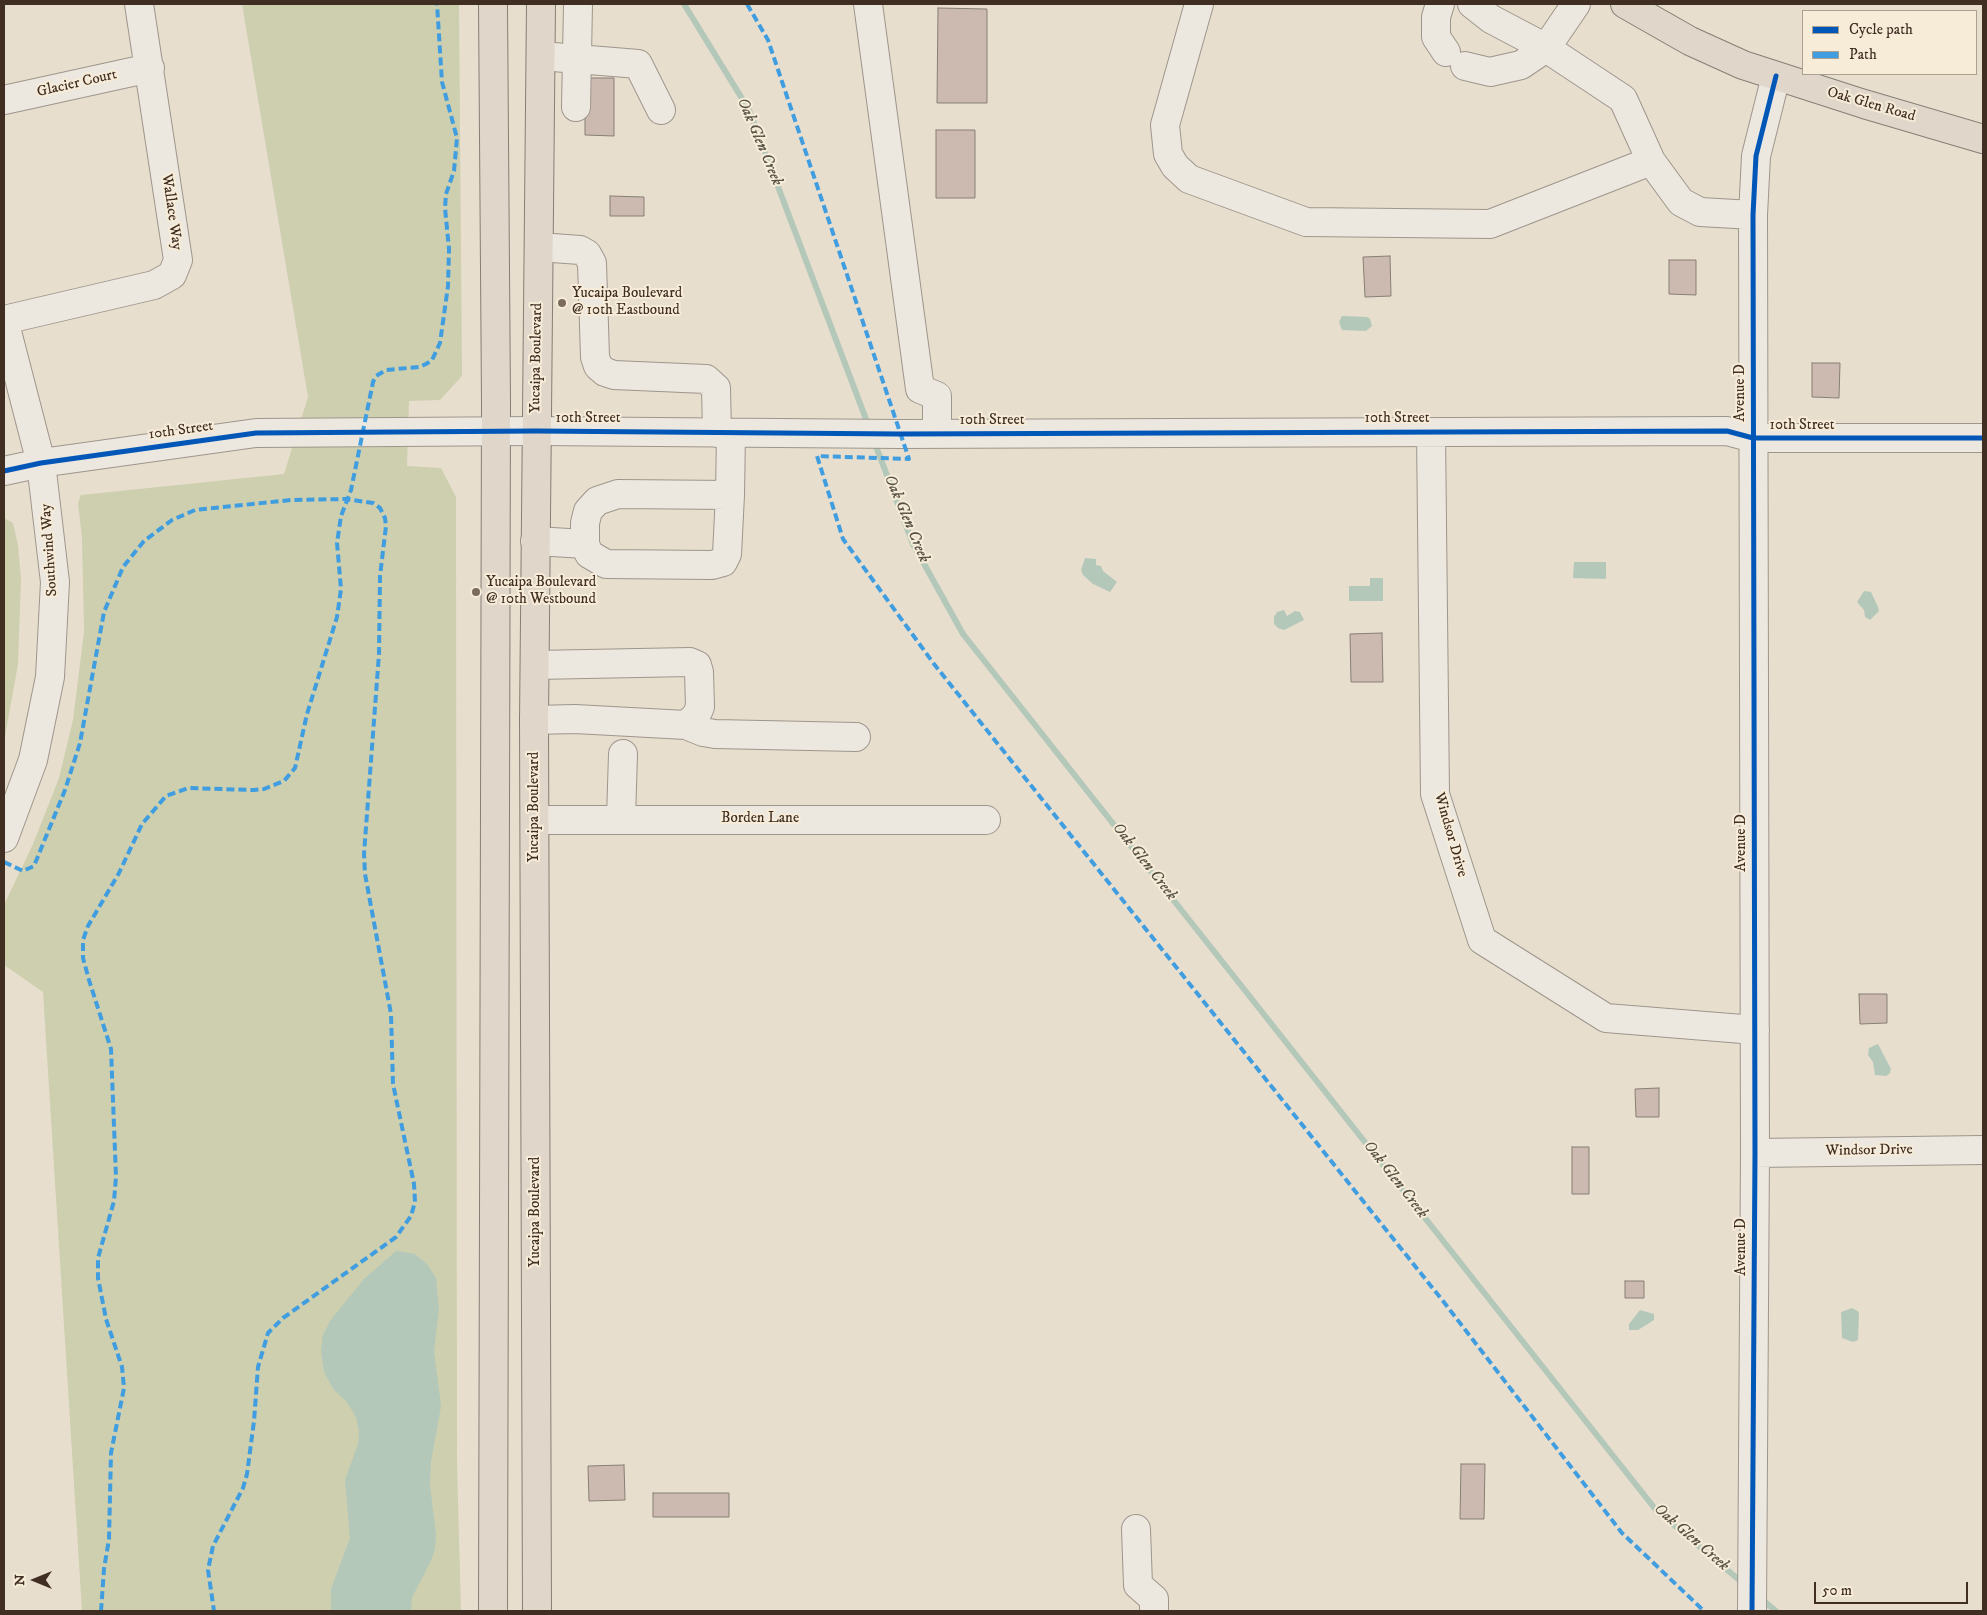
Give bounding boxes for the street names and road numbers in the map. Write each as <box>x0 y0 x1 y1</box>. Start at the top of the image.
street label: Glacier Court <box>35 66 119 102</box>
street label: Oak Glen Road <box>1825 84 1917 126</box>
street label: Wallace Way <box>157 173 185 251</box>
street label: Yucaipa Boulevard <box>527 303 547 413</box>
street label: Avenue D <box>1732 364 1750 422</box>
street label: 10th Street <box>556 410 620 428</box>
street label: 10th Street <box>1365 410 1429 428</box>
street label: 10th Street <box>960 412 1024 430</box>
street label: 10th Street <box>1770 417 1834 435</box>
street label: 10th Street <box>148 418 214 444</box>
street label: Southwind Way <box>38 503 62 597</box>
street label: Yucaipa Boulevard <box>526 752 544 862</box>
street label: Windsor Drive <box>1429 791 1471 879</box>
street label: Borden Lane <box>721 810 799 828</box>
street label: Avenue D <box>1733 814 1751 872</box>
street label: Windsor Drive <box>1825 1141 1913 1161</box>
street label: Yucaipa Boulevard <box>527 1157 545 1267</box>
street label: Avenue D <box>1733 1218 1751 1276</box>

